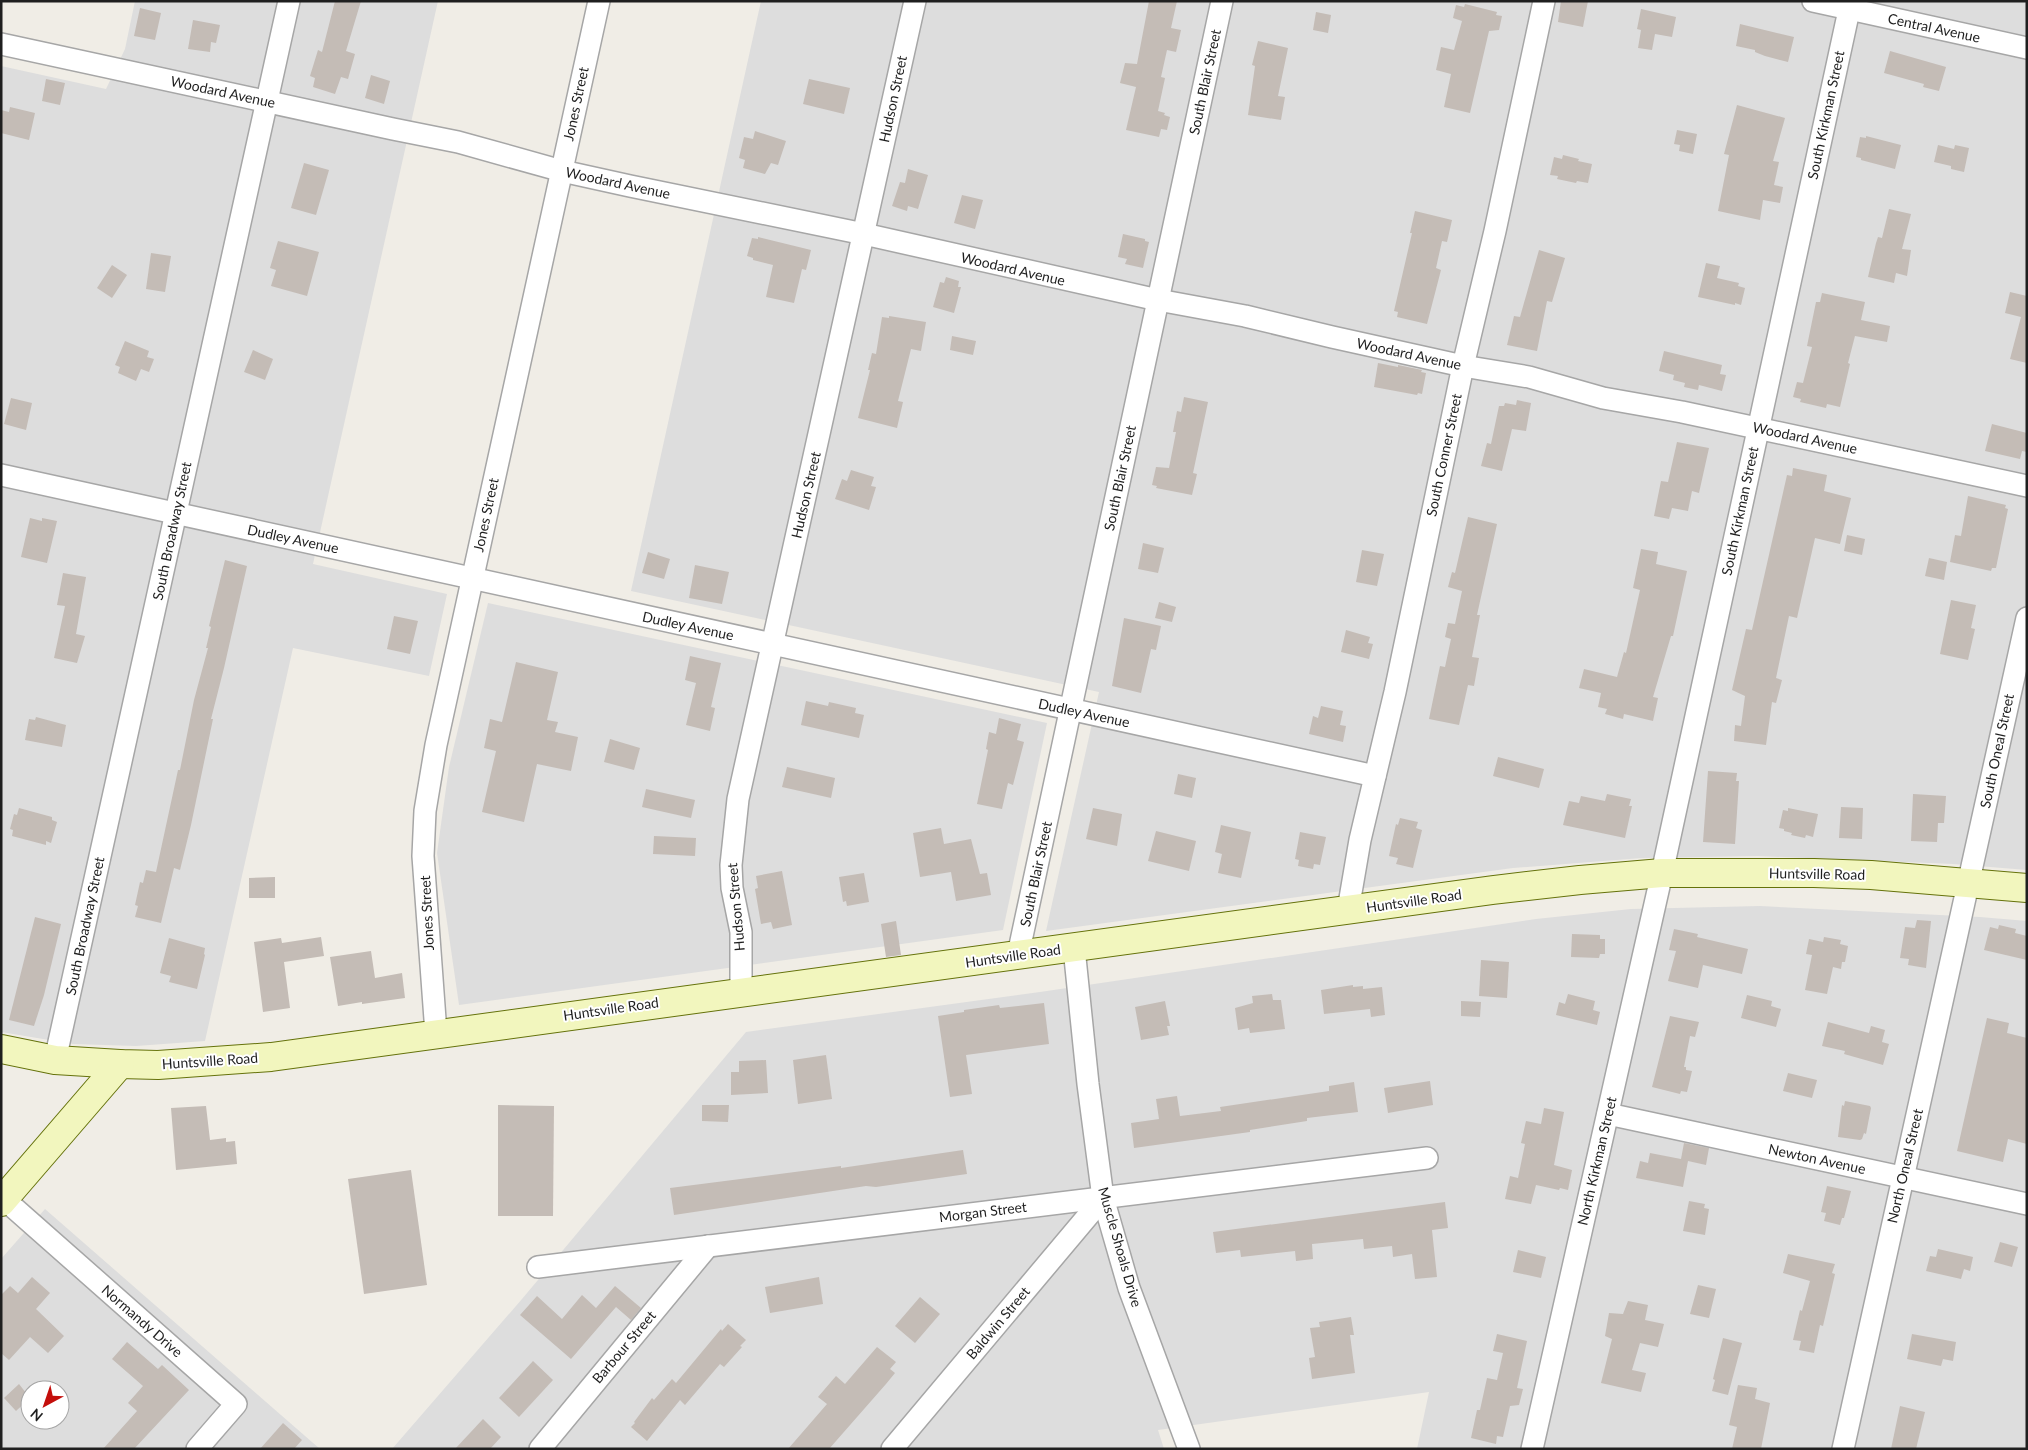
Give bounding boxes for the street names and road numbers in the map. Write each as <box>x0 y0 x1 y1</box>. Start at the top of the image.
street label: Central Avenue <box>1886 9 1982 46</box>
street label: South Blair Street <box>1185 28 1224 136</box>
street label: South Kirkman Street <box>1804 49 1847 181</box>
street label: Hudson Street <box>875 54 910 144</box>
street label: Jones Street <box>559 65 592 143</box>
street label: Woodard Avenue <box>169 72 277 111</box>
street label: Woodard Avenue <box>564 163 672 202</box>
street label: Woodard Avenue <box>959 248 1067 289</box>
street label: Woodard Avenue <box>1355 334 1463 373</box>
street label: South Conner Street <box>1422 392 1465 518</box>
street label: Woodard Avenue <box>1751 418 1859 457</box>
street label: South Blair Street <box>1100 424 1139 532</box>
street label: South Kirkman Street <box>1718 445 1761 577</box>
street label: Hudson Street <box>787 450 824 540</box>
street label: South Broadway Street <box>149 460 195 602</box>
street label: Jones Street <box>469 476 502 554</box>
street label: Dudley Avenue <box>246 521 340 556</box>
street label: Dudley Avenue <box>641 608 735 643</box>
street label: South Oneal Street <box>1976 692 2017 810</box>
street label: Dudley Avenue <box>1037 695 1131 730</box>
street label: South Blair Street <box>1016 820 1055 928</box>
street label: South Broadway Street <box>62 855 108 997</box>
street label: Hudson Street <box>723 862 748 952</box>
street label: Huntsville Road <box>1769 864 1865 883</box>
street label: Jones Street <box>416 875 437 951</box>
street label: Huntsville Road <box>1365 885 1463 916</box>
street label: Huntsville Road <box>964 940 1062 971</box>
street label: Huntsville Road <box>562 993 660 1024</box>
street label: Huntsville Road <box>161 1049 259 1072</box>
street label: North Kirkman Street <box>1573 1095 1620 1227</box>
street label: North Oneal Street <box>1883 1107 1926 1225</box>
street label: Newton Avenue <box>1767 1140 1867 1177</box>
street label: Muscle Shoals Drive <box>1095 1185 1146 1309</box>
street label: Morgan Street <box>938 1198 1028 1225</box>
street label: Normandy Drive <box>98 1281 186 1360</box>
street label: Baldwin Street <box>962 1283 1033 1362</box>
street label: Barbour Street <box>588 1307 659 1387</box>

